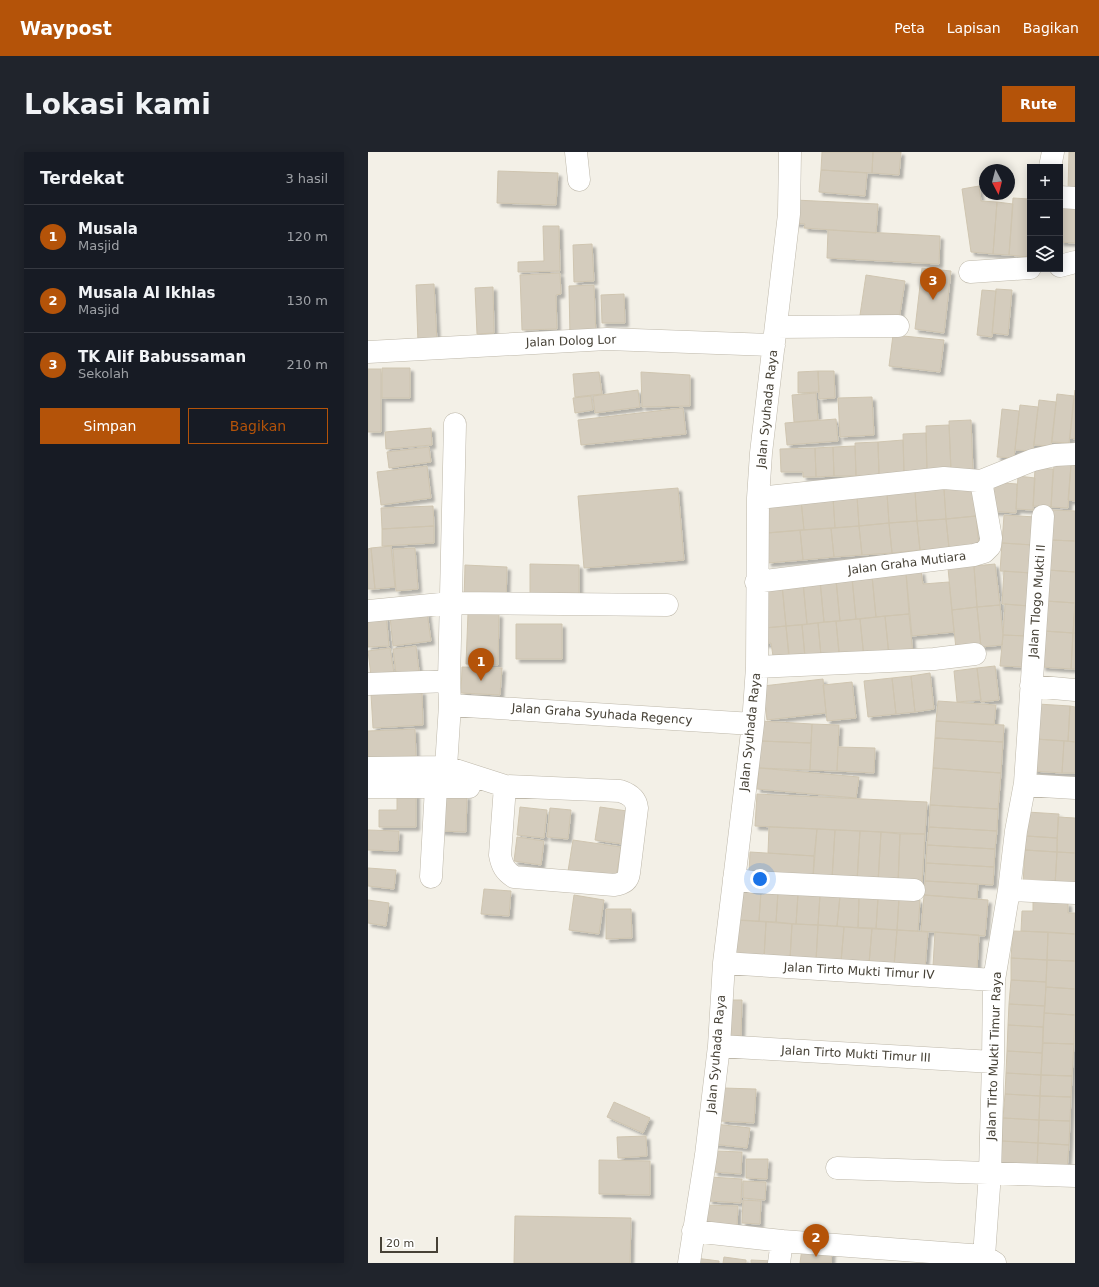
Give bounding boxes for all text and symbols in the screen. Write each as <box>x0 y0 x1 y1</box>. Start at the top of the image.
text: Waypost <box>20 17 112 39</box>
text: Peta <box>894 20 925 36</box>
text: Lapisan <box>947 20 1001 36</box>
text: Bagikan <box>1023 20 1079 36</box>
button: Rute <box>1002 86 1075 122</box>
text: Lokasi kami <box>24 88 211 121</box>
north arrow <box>979 164 1015 200</box>
map controls <box>1027 164 1063 272</box>
button: + <box>1027 164 1063 200</box>
text: Terdekat <box>40 168 124 188</box>
text: 3 hasil <box>285 171 328 186</box>
button: − <box>1027 200 1063 236</box>
text: Musala <box>78 220 138 238</box>
text: 1 <box>48 229 58 244</box>
text: 120 m <box>286 229 328 244</box>
button: layers <box>1027 236 1063 272</box>
text: Masjid <box>78 238 119 253</box>
pin: 3 <box>920 267 946 300</box>
text: Musala Al Ikhlas <box>78 284 216 302</box>
text: 2 <box>48 293 58 308</box>
text: 130 m <box>286 293 328 308</box>
text: Masjid <box>78 302 119 317</box>
street label: Jalan Dolog Lor <box>525 332 616 350</box>
text: TK Alif Babussaman <box>78 348 246 366</box>
street label: Jalan Syuhada Raya <box>754 349 780 470</box>
text: 3 <box>48 357 58 372</box>
text: 210 m <box>286 357 328 372</box>
text: Sekolah <box>78 366 129 381</box>
button: Simpan <box>40 408 180 444</box>
button: Bagikan <box>188 408 328 444</box>
street label: Jalan Tlogo Mukti II <box>1026 544 1048 659</box>
street label: Jalan Graha Mutiara <box>846 549 967 577</box>
pin: 1 <box>468 648 494 681</box>
street label: Jalan Syuhada Raya <box>737 672 763 793</box>
street label: Jalan Graha Syuhada Regency <box>510 701 693 727</box>
your location <box>750 869 770 889</box>
street label: Jalan Tirto Mukti Timur IV <box>782 960 936 982</box>
street label: Jalan Tirto Mukti Timur Raya <box>984 971 1004 1142</box>
street label: Jalan Syuhada Raya <box>704 994 728 1115</box>
street label: Jalan Tirto Mukti Timur III <box>780 1043 931 1065</box>
pin: 2 <box>803 1224 829 1257</box>
scale bar <box>380 1235 438 1254</box>
text: 20 m <box>386 1237 414 1250</box>

